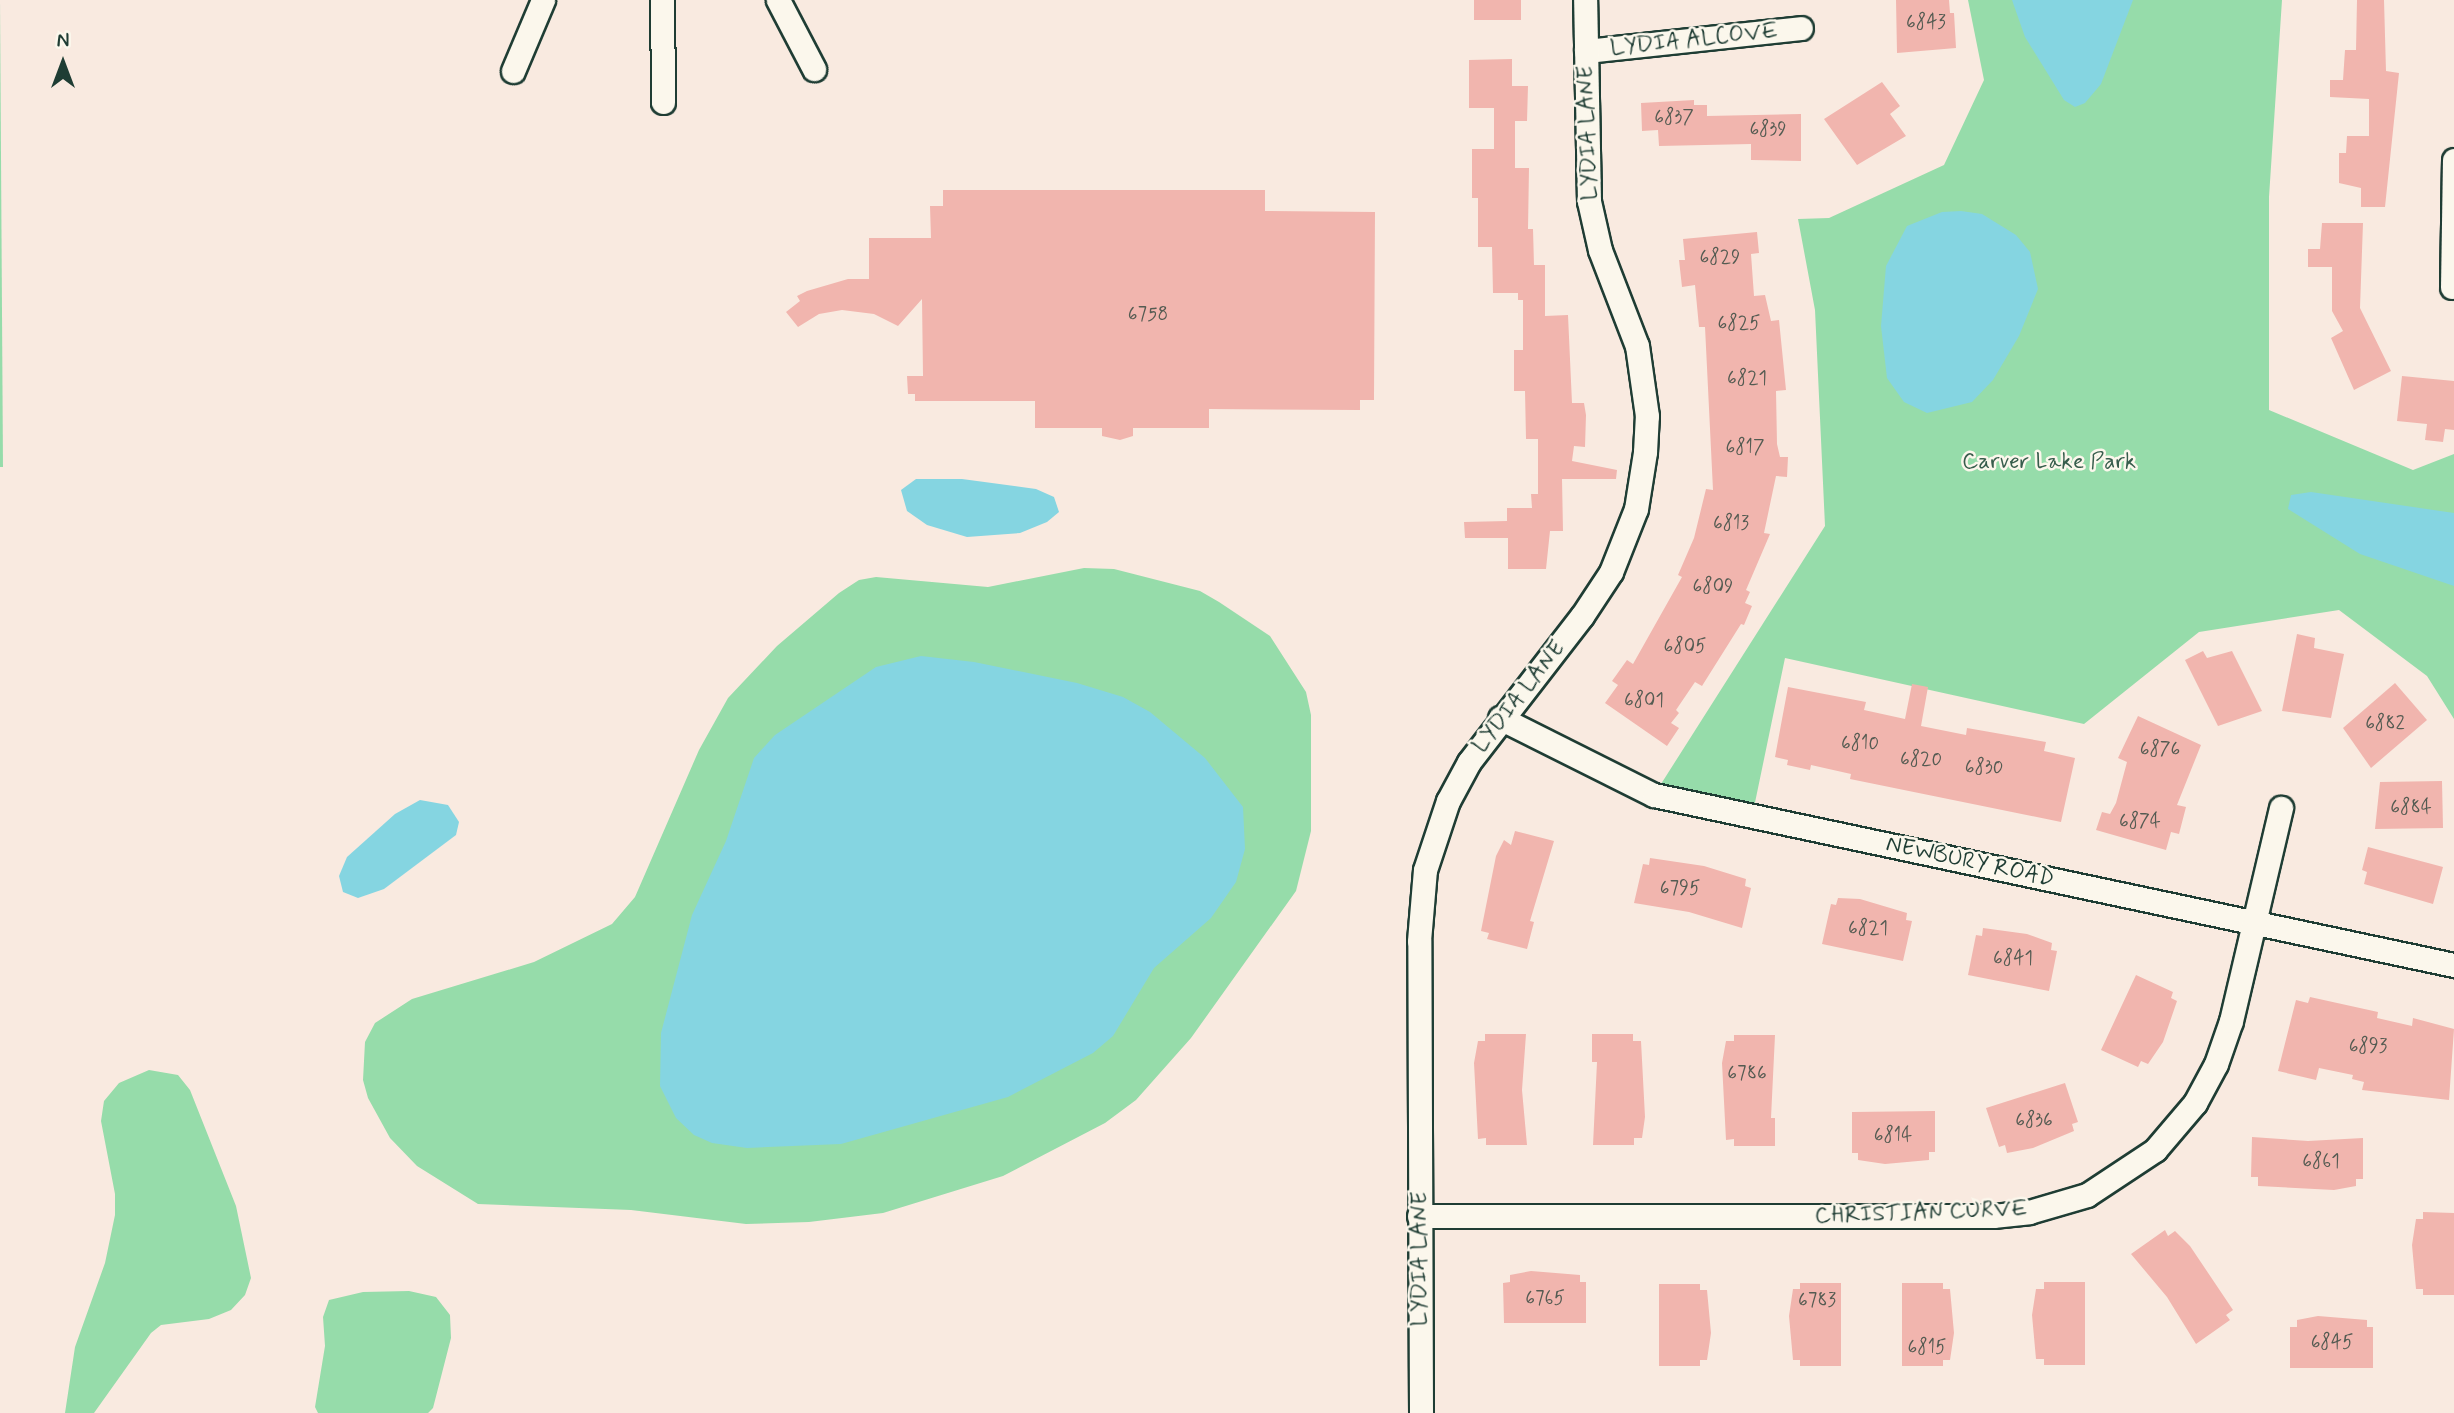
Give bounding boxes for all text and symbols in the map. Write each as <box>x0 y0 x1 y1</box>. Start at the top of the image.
house number: 6843 <box>1906 12 1946 34</box>
street label: LYDIA ALCOVE <box>1611 18 1777 62</box>
north arrow <box>28 28 98 98</box>
text: N <box>57 29 69 54</box>
street label: LYDIA LANE <box>1572 64 1604 202</box>
house number: 6837 <box>1654 107 1694 129</box>
house number: 6839 <box>1749 119 1787 141</box>
house number: 6829 <box>1700 247 1740 269</box>
house number: 6758 <box>1128 304 1168 326</box>
house number: 6825 <box>1718 313 1760 335</box>
house number: 6821 <box>1727 368 1767 390</box>
house number: 6817 <box>1725 437 1765 459</box>
park label: Carver Lake Park <box>1962 448 2136 476</box>
house number: 6813 <box>1713 513 1749 535</box>
house number: 6809 <box>1693 576 1733 598</box>
street label: LYDIA LANE <box>1466 635 1572 759</box>
house number: 6805 <box>1664 636 1706 658</box>
house number: 6801 <box>1624 690 1664 712</box>
house number: 6882 <box>2365 713 2405 735</box>
house number: 6810 <box>1841 733 1879 755</box>
house number: 6876 <box>2140 739 2180 761</box>
house number: 6820 <box>1900 749 1942 771</box>
house number: 6830 <box>1965 757 2003 779</box>
house number: 6884 <box>2390 797 2432 819</box>
house number: 6874 <box>2119 811 2161 833</box>
street label: NEWBURY ROAD <box>1885 831 2055 893</box>
house number: 6795 <box>1660 878 1700 900</box>
house number: 6821 <box>1848 918 1888 940</box>
house number: 6841 <box>1993 948 2033 970</box>
house number: 6893 <box>2349 1036 2387 1058</box>
house number: 6786 <box>1727 1063 1767 1085</box>
house number: 6836 <box>2015 1110 2053 1132</box>
house number: 6814 <box>1874 1125 1912 1147</box>
house number: 6861 <box>2302 1151 2340 1173</box>
street label: LYDIA LANE <box>1406 1191 1434 1327</box>
street label: CHRISTIAN CURVE <box>1814 1195 2028 1231</box>
house number: 6765 <box>1525 1288 1565 1310</box>
house number: 6783 <box>1798 1290 1836 1312</box>
house number: 6845 <box>2311 1332 2353 1354</box>
house number: 6815 <box>1908 1337 1946 1359</box>

